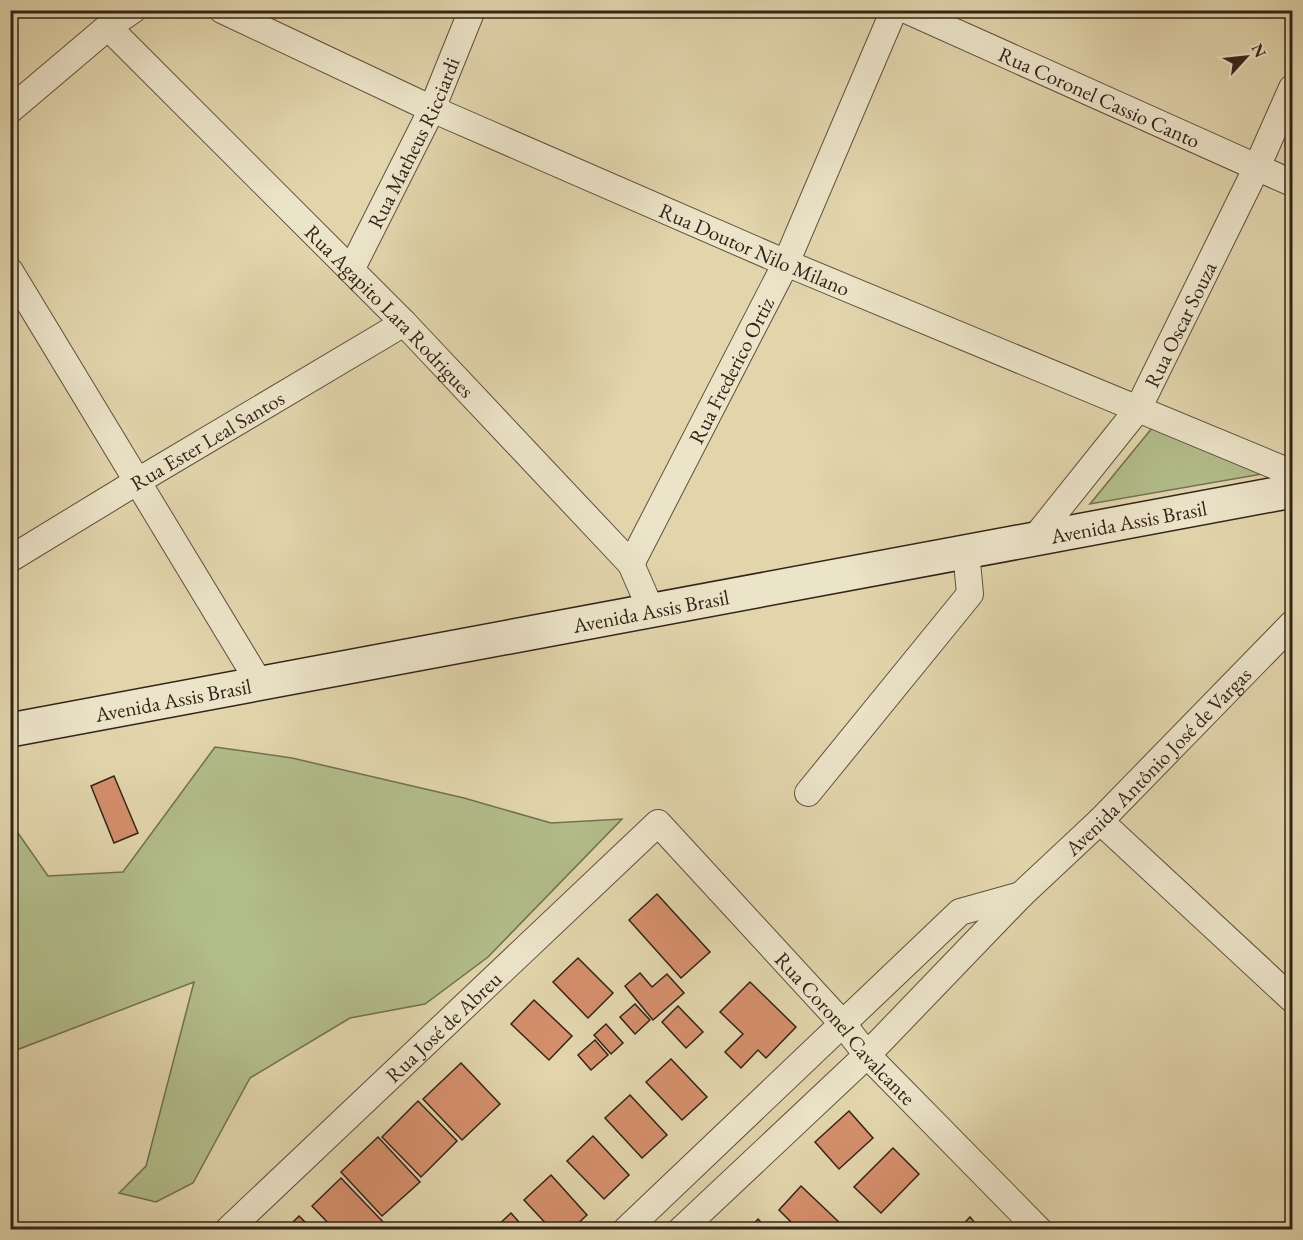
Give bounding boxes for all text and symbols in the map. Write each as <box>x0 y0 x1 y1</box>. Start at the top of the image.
north arrow <box>1216 27 1276 87</box>
street label: Rua Coronel Cassio Canto <box>994 40 1204 154</box>
text: N <box>1247 40 1271 61</box>
street label: Rua Matheus Ricciardi <box>361 53 465 233</box>
street label: Rua Doutor Nilo Milano <box>655 196 854 302</box>
street label: Rua Agapito Lara Rodrigues <box>299 218 481 403</box>
street label: Rua Oscar Souza <box>1137 256 1222 392</box>
street label: Rua Frederico Ortiz <box>682 292 780 448</box>
street label: Rua Ester Leal Santos <box>125 384 289 496</box>
street label: Avenida Assis Brasil <box>1047 494 1209 549</box>
street label: Avenida Assis Brasil <box>570 583 731 638</box>
street label: Avenida Antônio José de Vargas <box>1058 661 1257 862</box>
street label: Avenida Assis Brasil <box>92 672 254 728</box>
street label: Rua Coronel Cavalcante <box>769 946 922 1110</box>
street label: Rua José de Abreu <box>379 965 507 1088</box>

